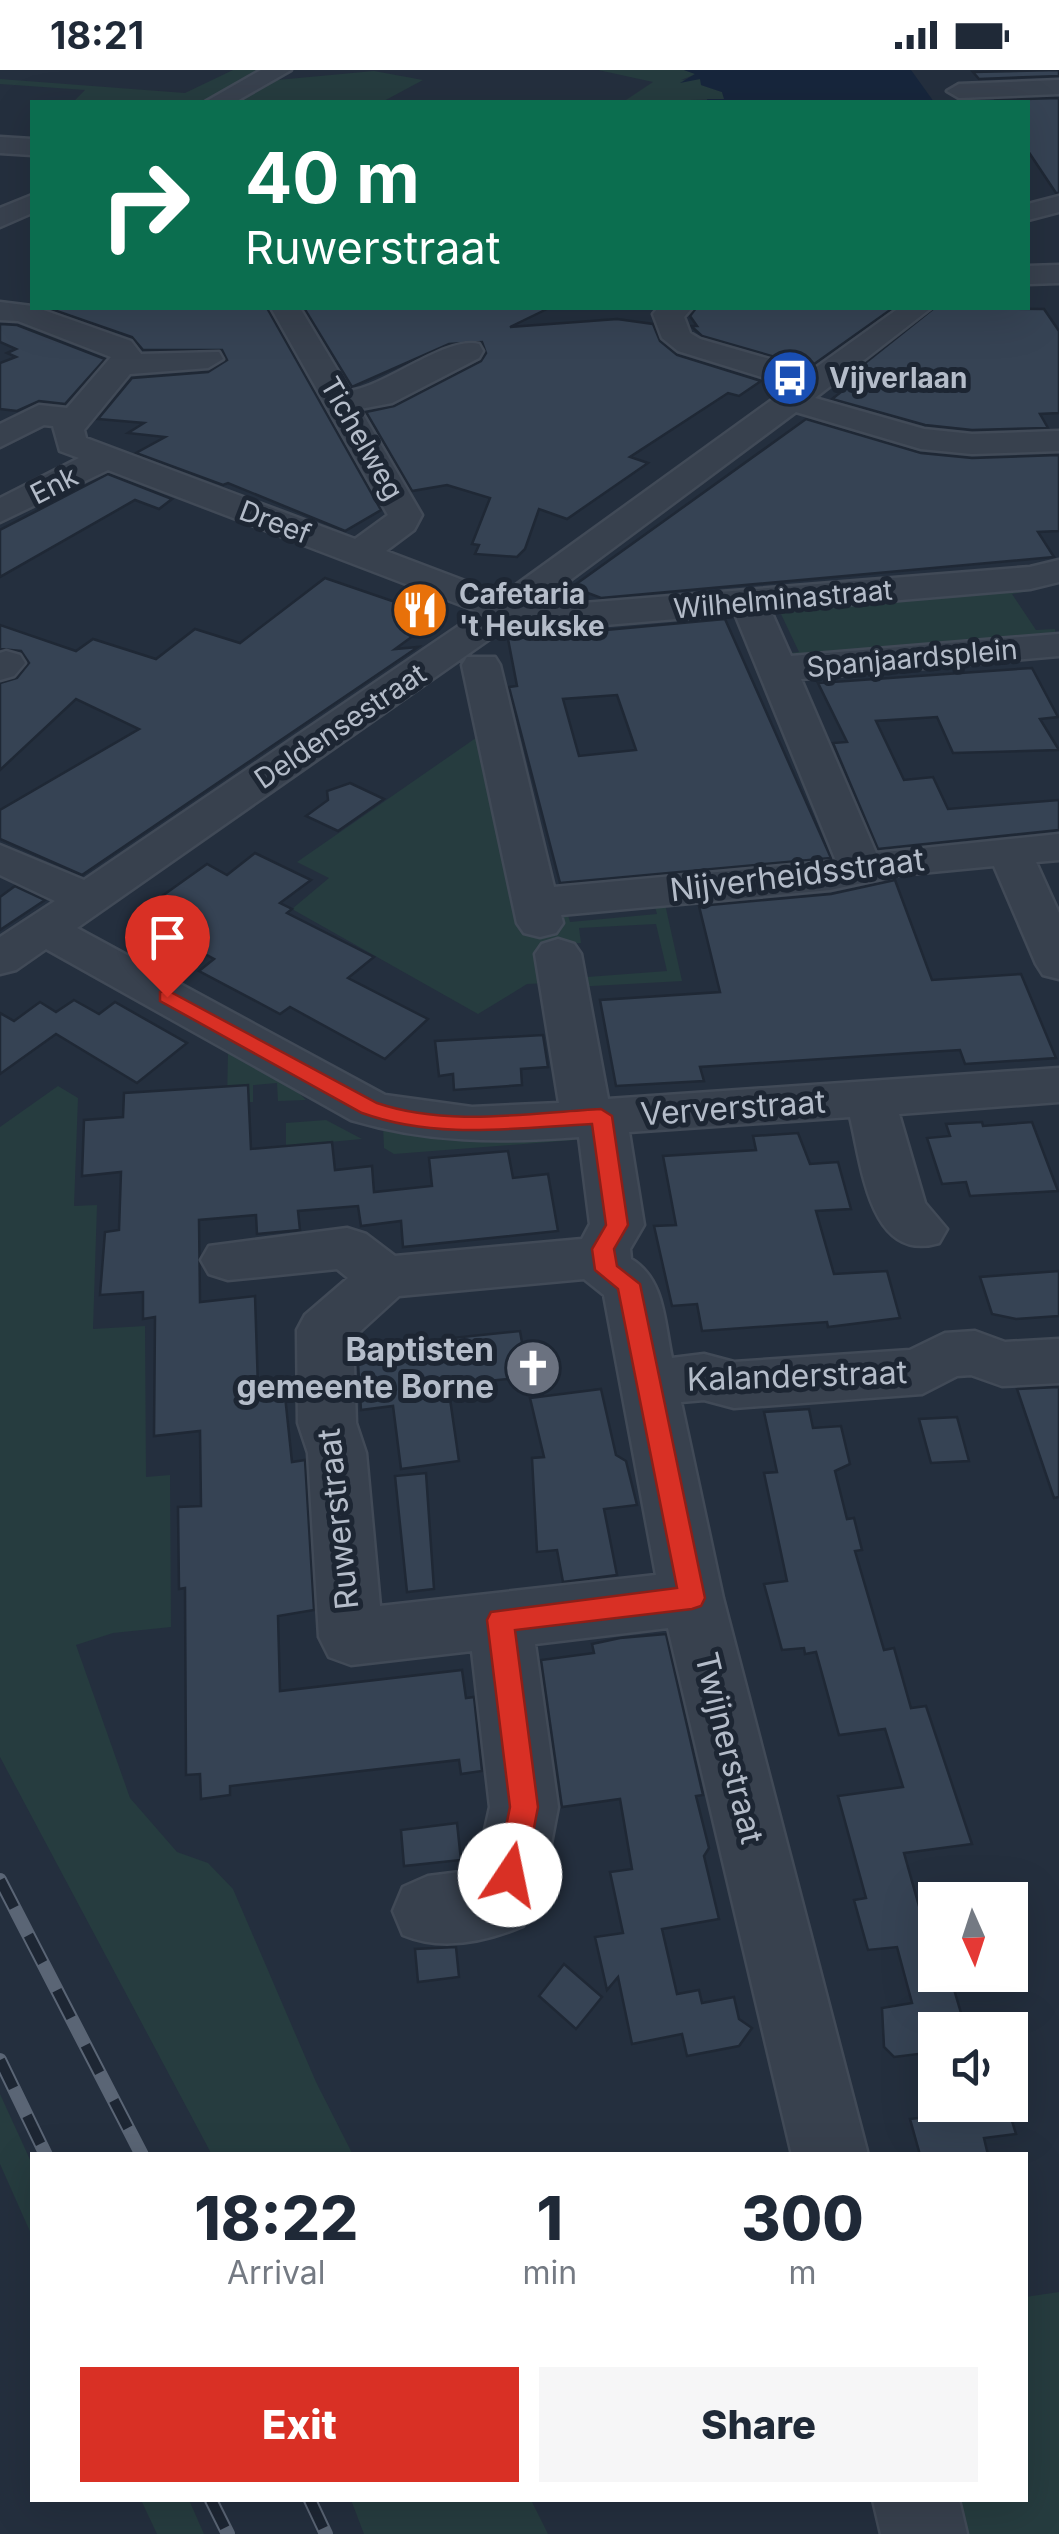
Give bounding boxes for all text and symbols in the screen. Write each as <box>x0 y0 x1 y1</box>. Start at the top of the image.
text: 18:21 <box>50 12 144 58</box>
text: 40 m <box>245 135 420 220</box>
icon: right <box>80 140 210 270</box>
text: Ruwerstraat <box>245 220 500 275</box>
bus stop icon: Vijverlaan <box>760 348 820 408</box>
place label: Vijverlaan <box>829 361 967 395</box>
street label: Tichelweg <box>313 370 411 506</box>
street label: Enk <box>25 459 83 511</box>
street label: Dreef <box>235 493 315 551</box>
street label: Wilhelminastraat <box>672 573 894 625</box>
place label: Cafetaria 't Heukske <box>459 577 605 643</box>
restaurant icon: Cafetaria 't Heukske <box>390 580 450 640</box>
street label: Spanjaardsplein <box>805 632 1019 684</box>
street label: Deldensestraat <box>248 656 432 796</box>
street label: Nijverheidsstraat <box>668 840 926 909</box>
pin <box>125 895 210 998</box>
icon: arrive <box>140 910 195 965</box>
street label: Ververstraat <box>639 1082 827 1133</box>
place label: Baptisten gemeente Borne <box>236 1330 494 1406</box>
church icon: Baptisten gemeente Borne <box>503 1338 563 1398</box>
street label: Kalanderstraat <box>686 1352 908 1399</box>
street label: Ruwerstraat <box>309 1427 366 1611</box>
street label: Twijnerstraat <box>687 1648 772 1848</box>
position arrow <box>458 1823 562 1927</box>
north arrow <box>918 1882 1028 1992</box>
map controls <box>918 1882 1028 2122</box>
button: sound <box>918 2012 1028 2122</box>
text: 18:22 <box>194 2182 358 2254</box>
text: 1 <box>537 2182 563 2254</box>
text: 300 <box>741 2182 864 2254</box>
text: Arrival <box>227 2253 325 2292</box>
text: min <box>522 2253 577 2292</box>
text: m <box>789 2253 817 2292</box>
button: Exit <box>80 2367 519 2482</box>
button: Share <box>539 2367 978 2482</box>

